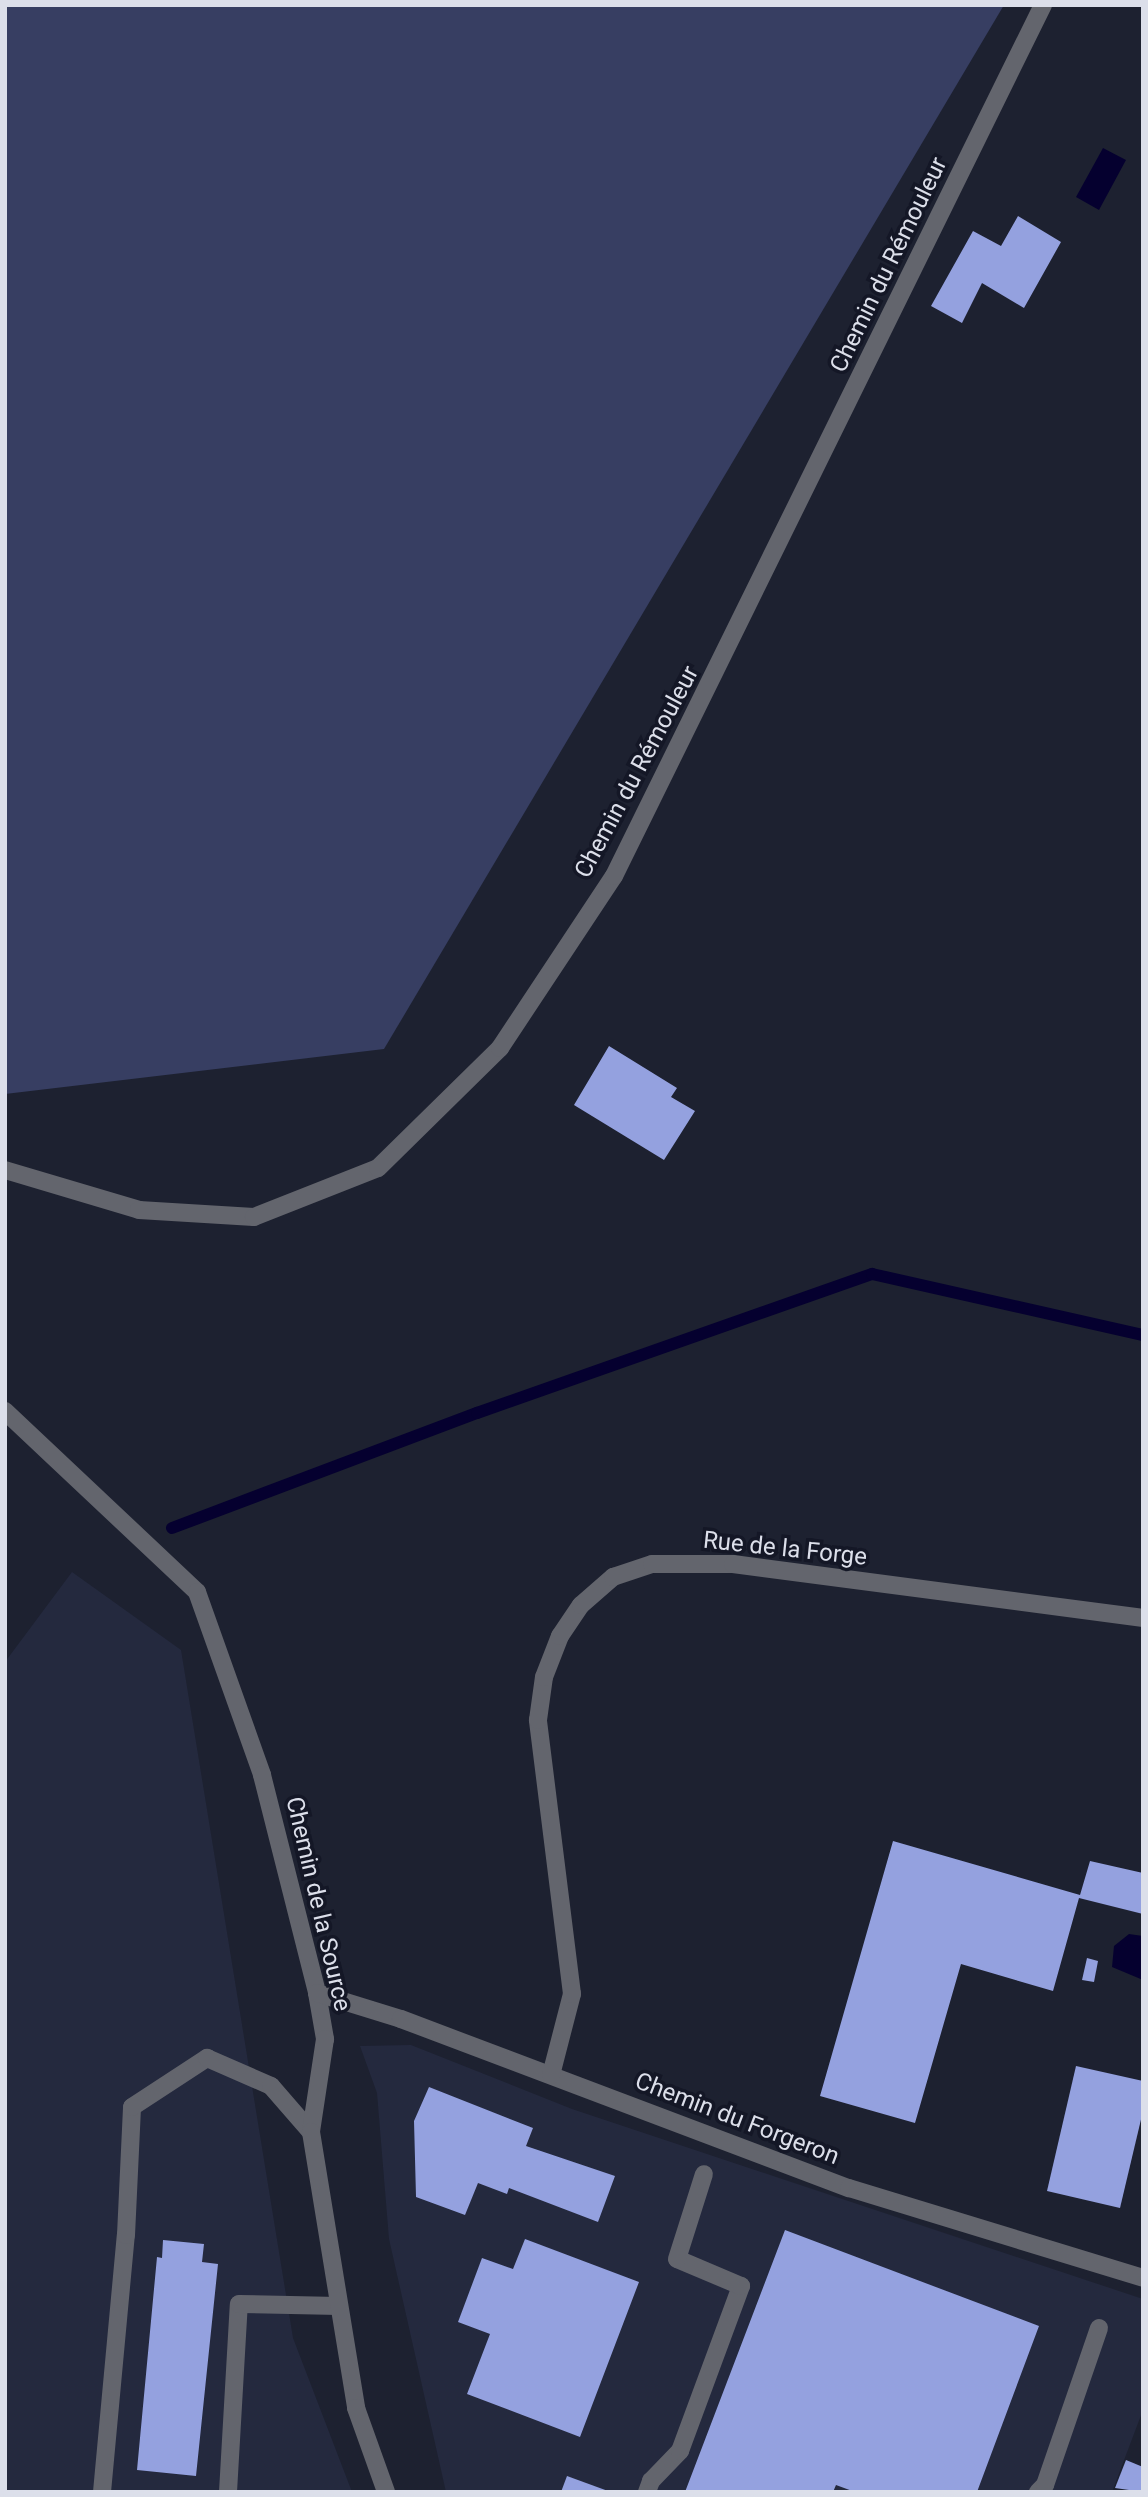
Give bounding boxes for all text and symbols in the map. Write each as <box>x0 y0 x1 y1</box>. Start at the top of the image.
street label: Chemin du Rémouleur <box>824 153 954 377</box>
street label: Chemin du Rémouleur <box>569 661 705 883</box>
street label: Rue de la Forge <box>702 1526 868 1572</box>
street label: Chemin de la Source <box>279 1794 357 2014</box>
street label: Chemin du Forgeron <box>631 2067 843 2171</box>

